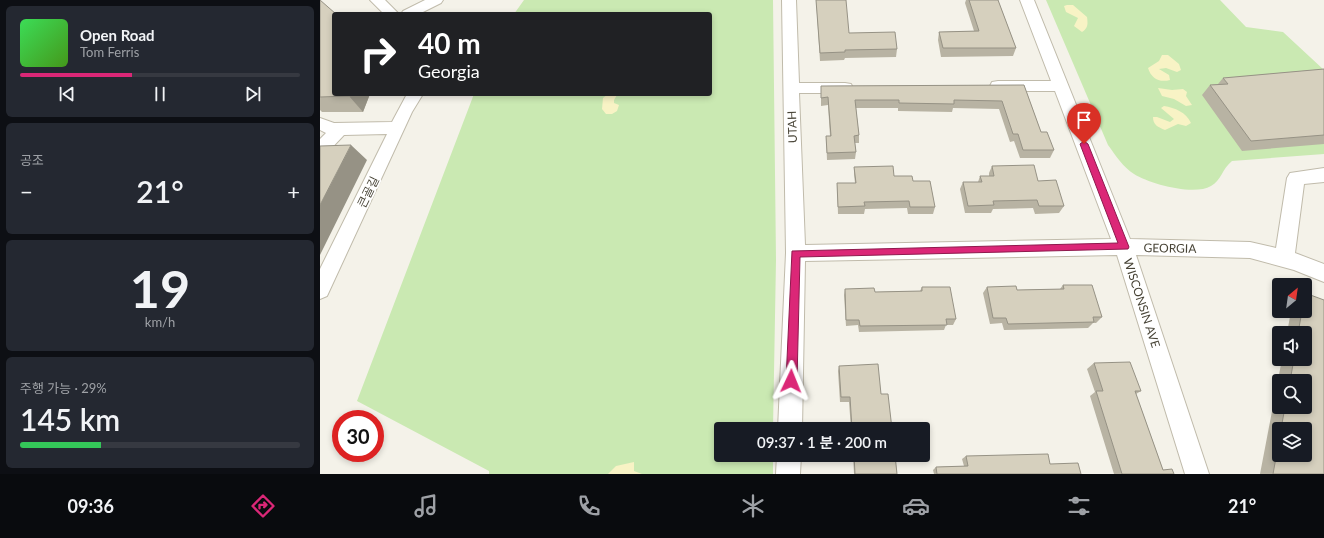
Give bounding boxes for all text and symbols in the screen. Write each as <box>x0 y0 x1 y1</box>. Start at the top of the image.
text: Open Road <box>80 26 155 44</box>
text: 40 m <box>418 26 481 60</box>
icon: right <box>352 28 404 80</box>
text: Tom Ferris <box>80 44 139 60</box>
text: Georgia <box>418 60 480 82</box>
icon: previous <box>56 83 78 105</box>
icon: pause <box>149 83 171 105</box>
icon: next <box>242 83 264 105</box>
pin <box>1067 103 1101 144</box>
icon: arrive <box>1073 109 1095 131</box>
street label: UTAH <box>784 111 800 143</box>
text: 공조 <box>20 152 44 168</box>
text: 21° <box>136 173 184 209</box>
street label: 큰골길 <box>354 174 382 210</box>
text: − <box>20 178 33 205</box>
text: + <box>287 178 300 205</box>
street label: GEORGIA <box>1143 240 1197 256</box>
street label: WISCONSIN AVE <box>1120 256 1164 350</box>
text: 19 <box>130 257 190 319</box>
north arrow <box>1272 278 1312 318</box>
map controls <box>1272 278 1312 462</box>
text: km/h <box>145 314 175 330</box>
button: sound <box>1272 326 1312 366</box>
position arrow <box>770 360 812 402</box>
button: search <box>1272 374 1312 414</box>
text: 주행 가능 · 29% <box>20 380 107 396</box>
text: 145 km <box>20 401 120 437</box>
speed limit sign: 30 <box>332 410 384 462</box>
button: layers <box>1272 422 1312 462</box>
text: 09:37 · 1 분 · 200 m <box>757 433 887 451</box>
icon: directions <box>249 492 277 520</box>
icon: music <box>412 492 440 520</box>
icon: phone <box>575 492 603 520</box>
icon: climate <box>739 492 767 520</box>
icon: car <box>902 492 930 520</box>
icon: filters <box>1065 492 1093 520</box>
text: 09:36 <box>68 495 114 517</box>
text: 21° <box>1228 495 1256 517</box>

